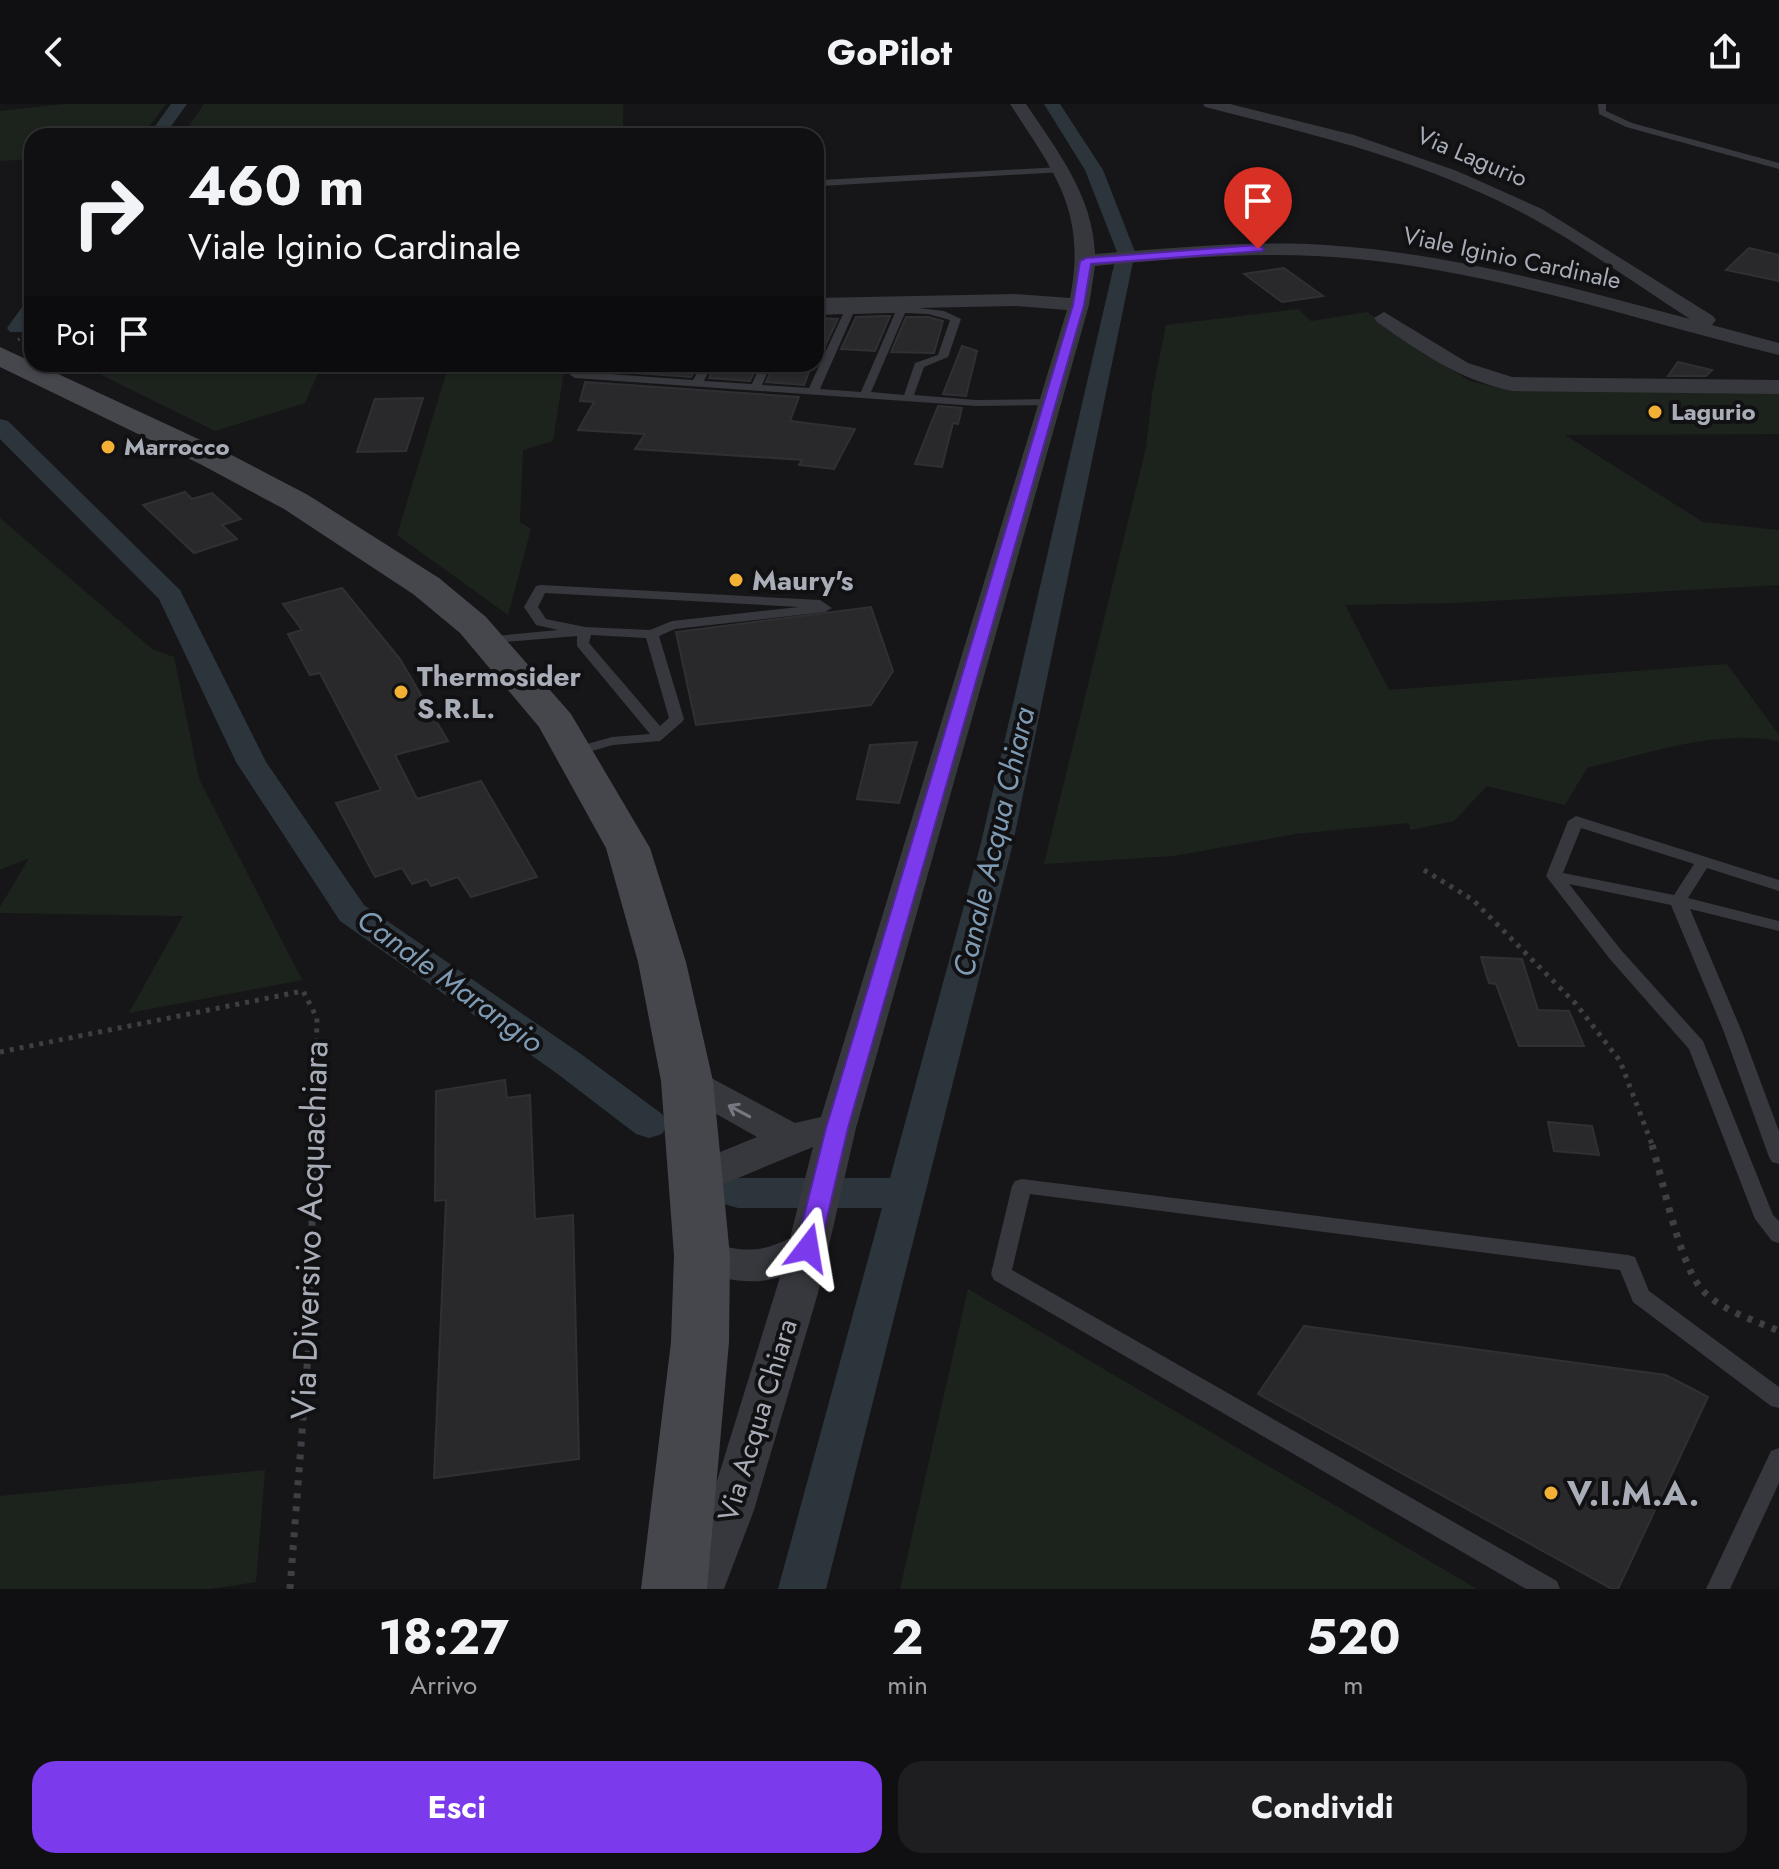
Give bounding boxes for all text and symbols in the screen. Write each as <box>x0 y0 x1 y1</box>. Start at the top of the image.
text: GoPilot <box>827 26 952 78</box>
icon: back <box>32 30 76 74</box>
icon: share <box>1703 30 1747 74</box>
street label: Via Lagurio <box>1411 118 1533 196</box>
text: 460 m <box>188 145 364 226</box>
icon: right <box>56 160 160 264</box>
pin <box>1224 167 1292 249</box>
icon: arrive <box>1236 179 1280 223</box>
street label: Viale Iginio Cardinale <box>1400 217 1624 298</box>
text: Viale Iginio Cardinale <box>188 220 521 272</box>
icon: arrive <box>112 312 156 356</box>
text: Poi <box>56 313 96 356</box>
place label: Lagurio <box>1671 394 1756 429</box>
marker: Lagurio <box>1646 403 1664 421</box>
place label: Marrocco <box>124 429 230 464</box>
marker: Marrocco <box>99 438 117 456</box>
place label: Maury's <box>752 560 854 601</box>
marker: Maury's <box>727 571 745 589</box>
place label: Thermosider S.R.L. <box>417 656 581 729</box>
marker: Thermosider S.R.L. <box>392 683 410 701</box>
water label: Canale Acqua Chiara <box>942 702 1046 981</box>
water label: Canale Marangio <box>348 898 552 1063</box>
street label: Via Diversivo Acquachiara <box>278 1040 341 1420</box>
one-way arrow <box>728 1102 752 1118</box>
position arrow <box>766 1206 850 1290</box>
street label: Via Acqua Chiara <box>707 1314 808 1526</box>
place label: V.I.M.A. <box>1566 1469 1700 1518</box>
marker: V.I.M.A. <box>1542 1484 1560 1502</box>
text: 18:27 <box>378 1603 509 1672</box>
text: 2 <box>892 1603 923 1672</box>
text: 520 <box>1306 1603 1401 1672</box>
text: Arrivo <box>410 1666 477 1704</box>
text: min <box>887 1666 928 1704</box>
text: m <box>1343 1666 1364 1704</box>
button: Esci <box>32 1761 882 1853</box>
button: Condividi <box>898 1761 1747 1853</box>

